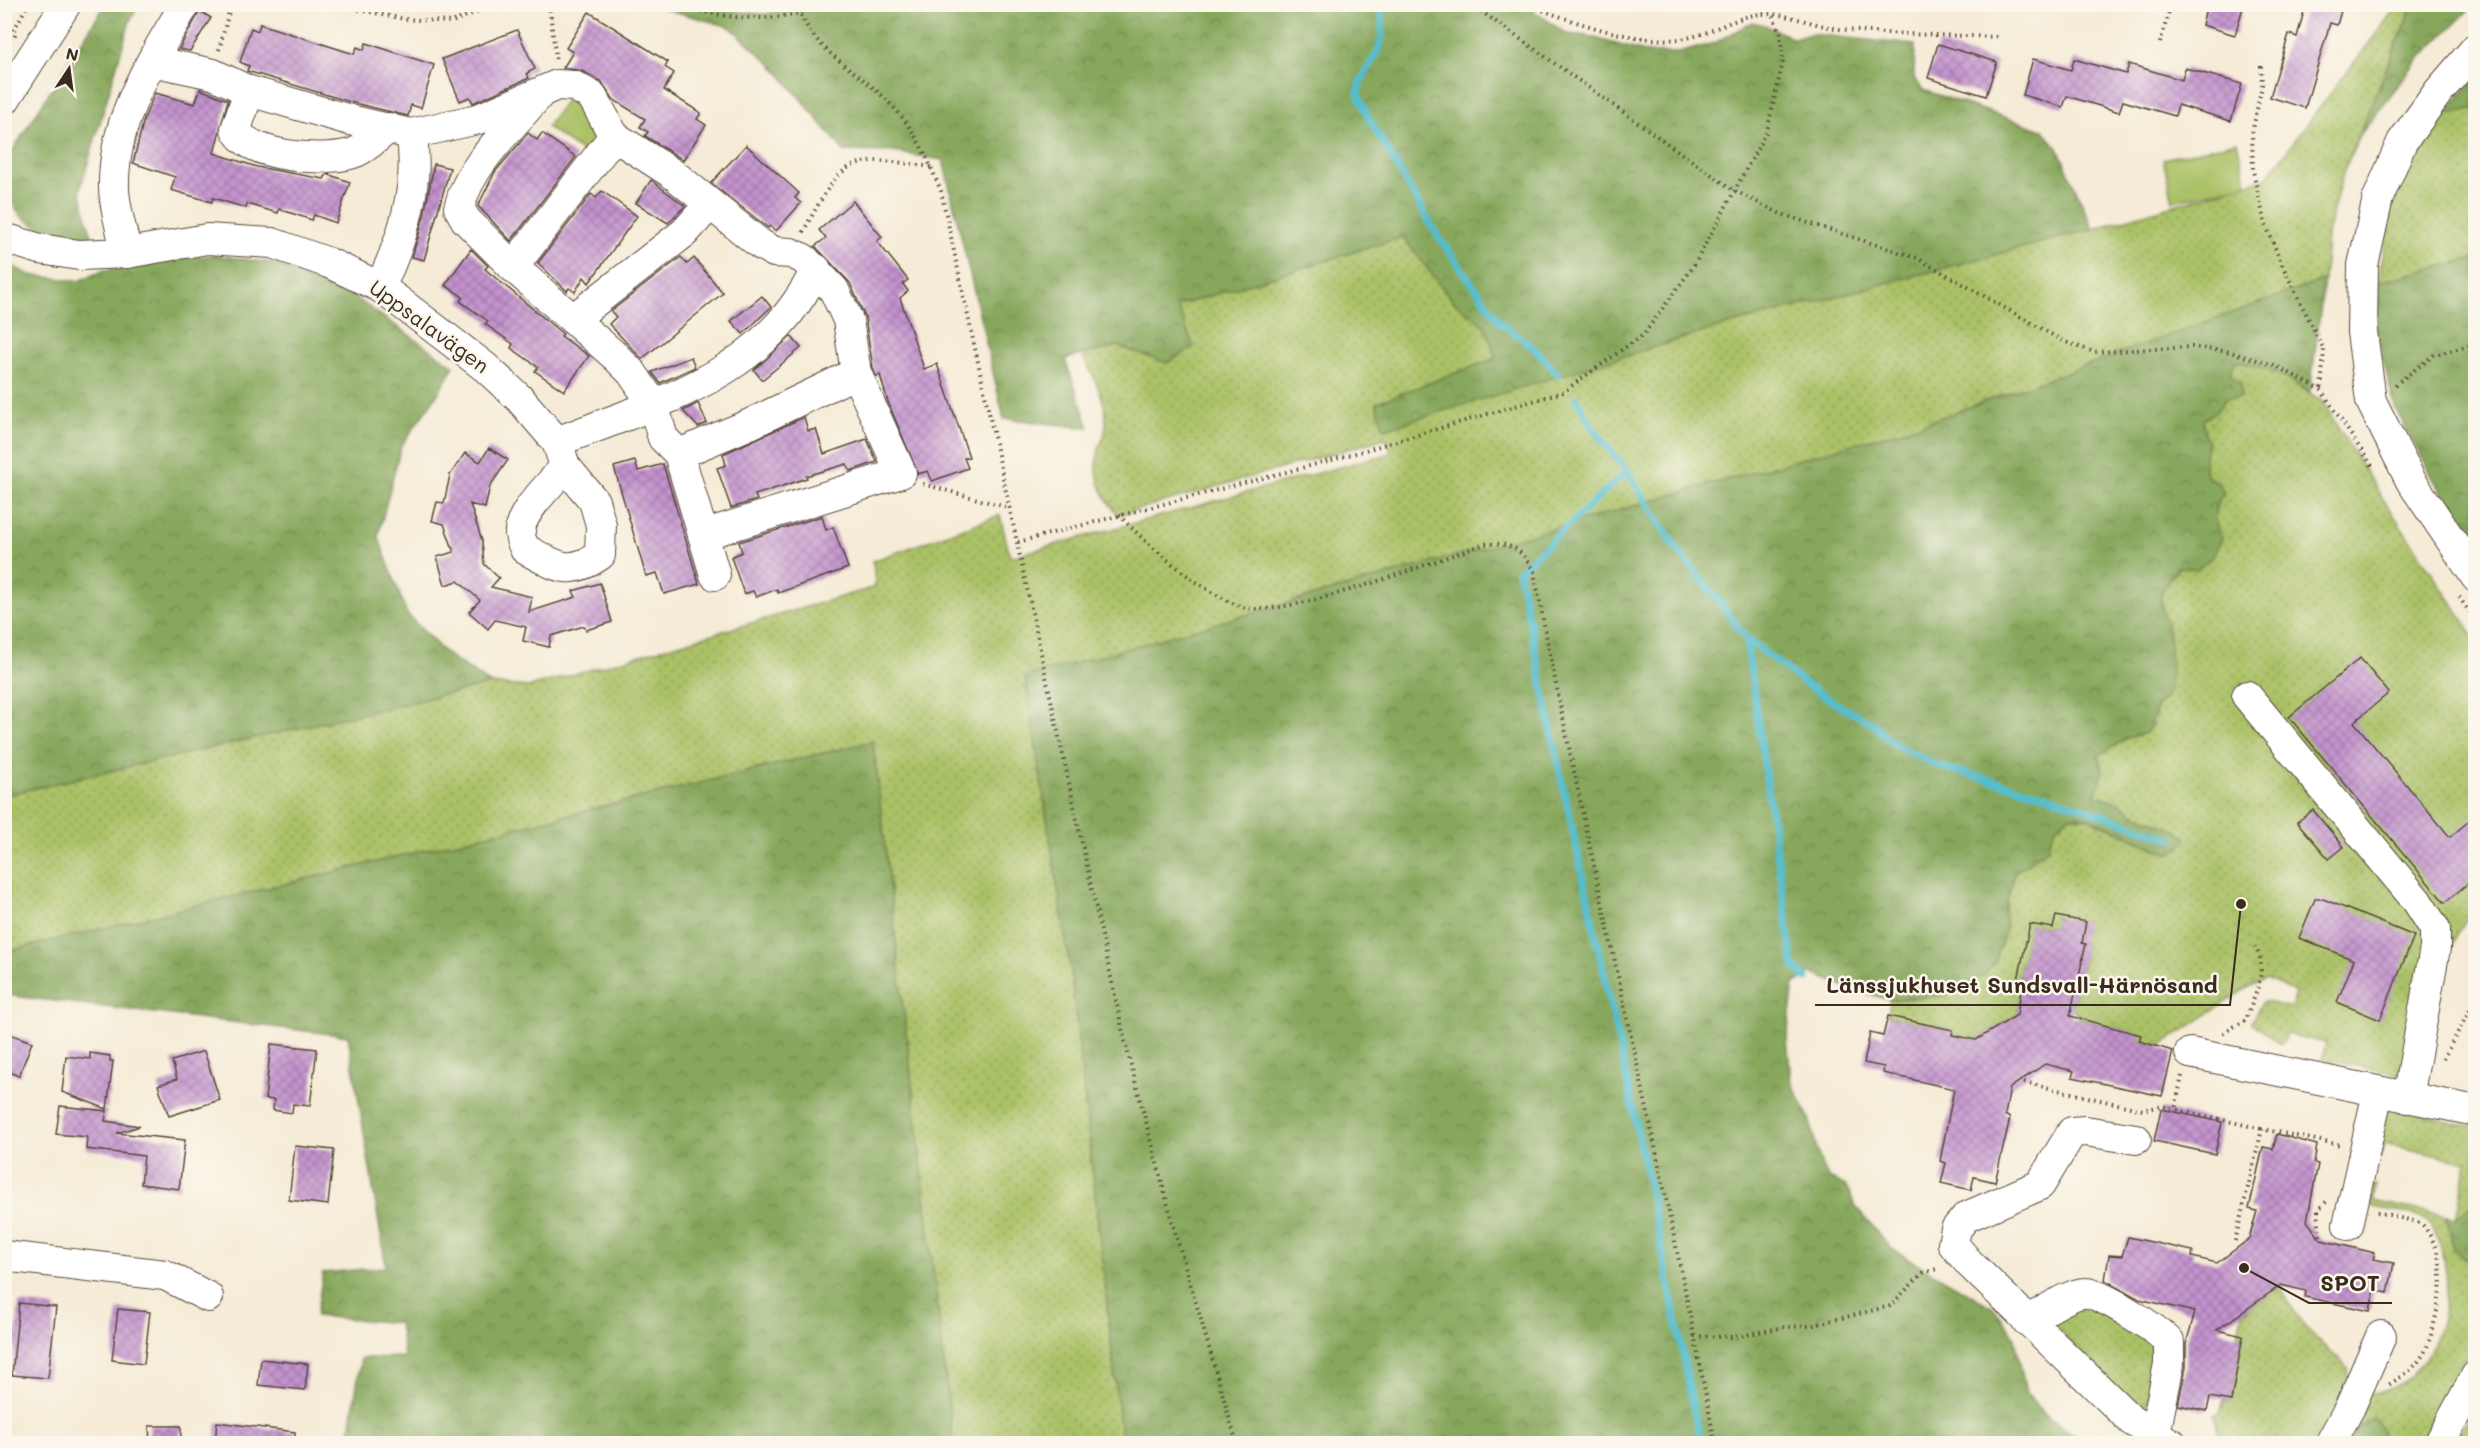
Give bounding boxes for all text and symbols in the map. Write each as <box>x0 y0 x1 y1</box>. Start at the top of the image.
north arrow <box>39 39 99 99</box>
text: N <box>64 42 81 65</box>
street label: Uppsalavägen <box>365 273 495 378</box>
callout: Länssjukhuset Sundsvall-Härnösand <box>1815 965 2230 1005</box>
text: Länssjukhuset Sundsvall-Härnösand <box>1826 970 2218 999</box>
callout: SPOT <box>2309 1263 2392 1303</box>
text: SPOT <box>2320 1268 2380 1297</box>

